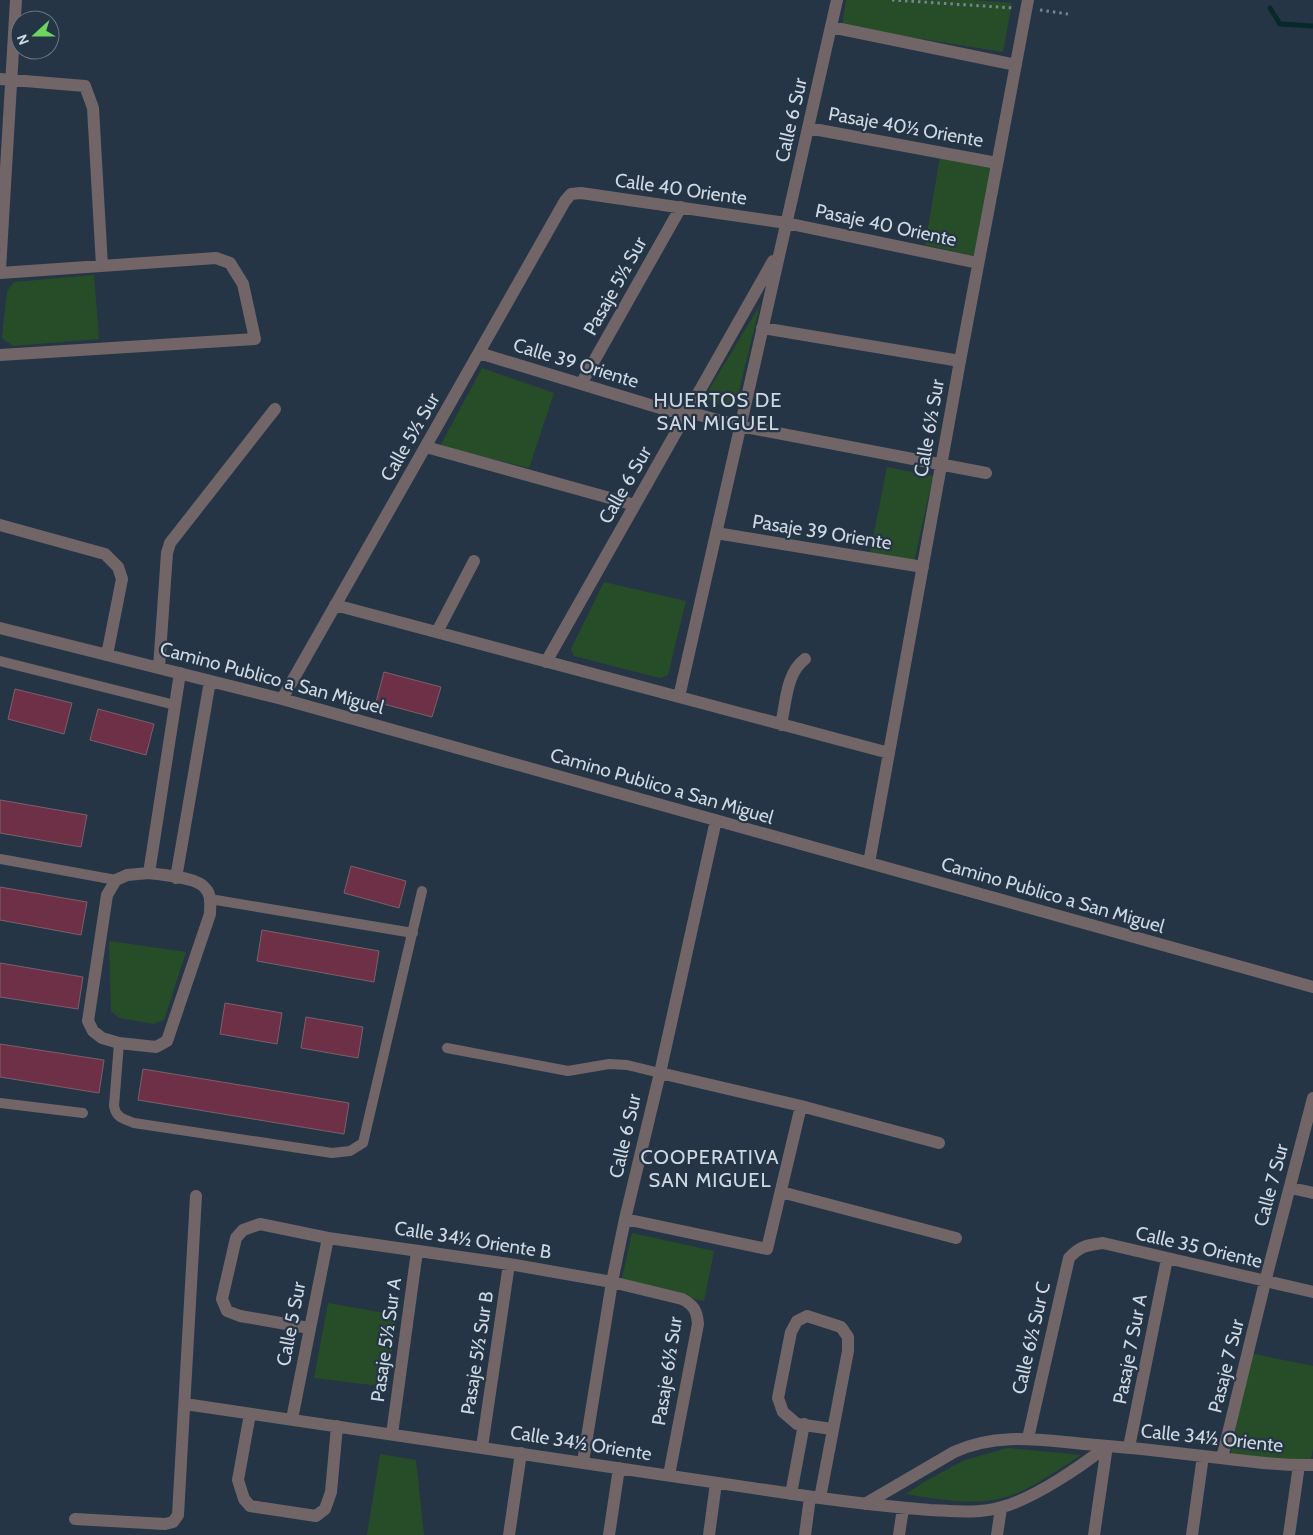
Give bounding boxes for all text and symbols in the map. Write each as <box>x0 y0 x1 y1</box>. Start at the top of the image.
north arrow <box>10 10 60 60</box>
text: N <box>13 32 33 48</box>
street label: Calle 6 Sur <box>770 76 812 164</box>
street label: Pasaje 40½ Oriente <box>827 102 986 152</box>
street label: Calle 40 Oriente <box>614 168 749 210</box>
street label: Pasaje 40 Oriente <box>813 199 959 251</box>
street label: Pasaje 5½ Sur <box>578 233 652 339</box>
street label: Calle 39 Oriente <box>511 333 642 393</box>
street label: Calle 6½ Sur <box>909 377 949 479</box>
district label: HUERTOS DE SAN MIGUEL <box>654 388 782 435</box>
street label: Calle 5½ Sur <box>376 389 444 485</box>
street label: Calle 6 Sur <box>594 442 656 528</box>
street label: Pasaje 39 Oriente <box>751 510 894 554</box>
street label: Camino Publico a San Miguel <box>157 637 387 719</box>
street label: Camino Publico a San Miguel <box>548 743 777 829</box>
street label: Camino Publico a San Miguel <box>939 852 1168 938</box>
street label: Calle 6 Sur <box>604 1092 646 1180</box>
street label: Calle 7 Sur <box>1249 1141 1293 1229</box>
district label: COOPERATIVA SAN MIGUEL <box>641 1145 779 1192</box>
street label: Calle 34½ Oriente B <box>393 1216 553 1264</box>
street label: Calle 35 Oriente <box>1133 1221 1265 1273</box>
street label: Pasaje 5½ Sur A <box>366 1276 406 1404</box>
street label: Calle 6½ Sur C <box>1007 1279 1055 1396</box>
street label: Calle 5 Sur <box>272 1280 310 1368</box>
street label: Pasaje 5½ Sur B <box>456 1290 498 1416</box>
street label: Pasaje 7 Sur A <box>1108 1292 1152 1406</box>
street label: Pasaje 6½ Sur <box>647 1315 687 1427</box>
street label: Pasaje 7 Sur <box>1203 1317 1249 1415</box>
street label: Calle 34½ Oriente <box>1140 1419 1285 1457</box>
street label: Calle 34½ Oriente <box>509 1420 654 1466</box>

